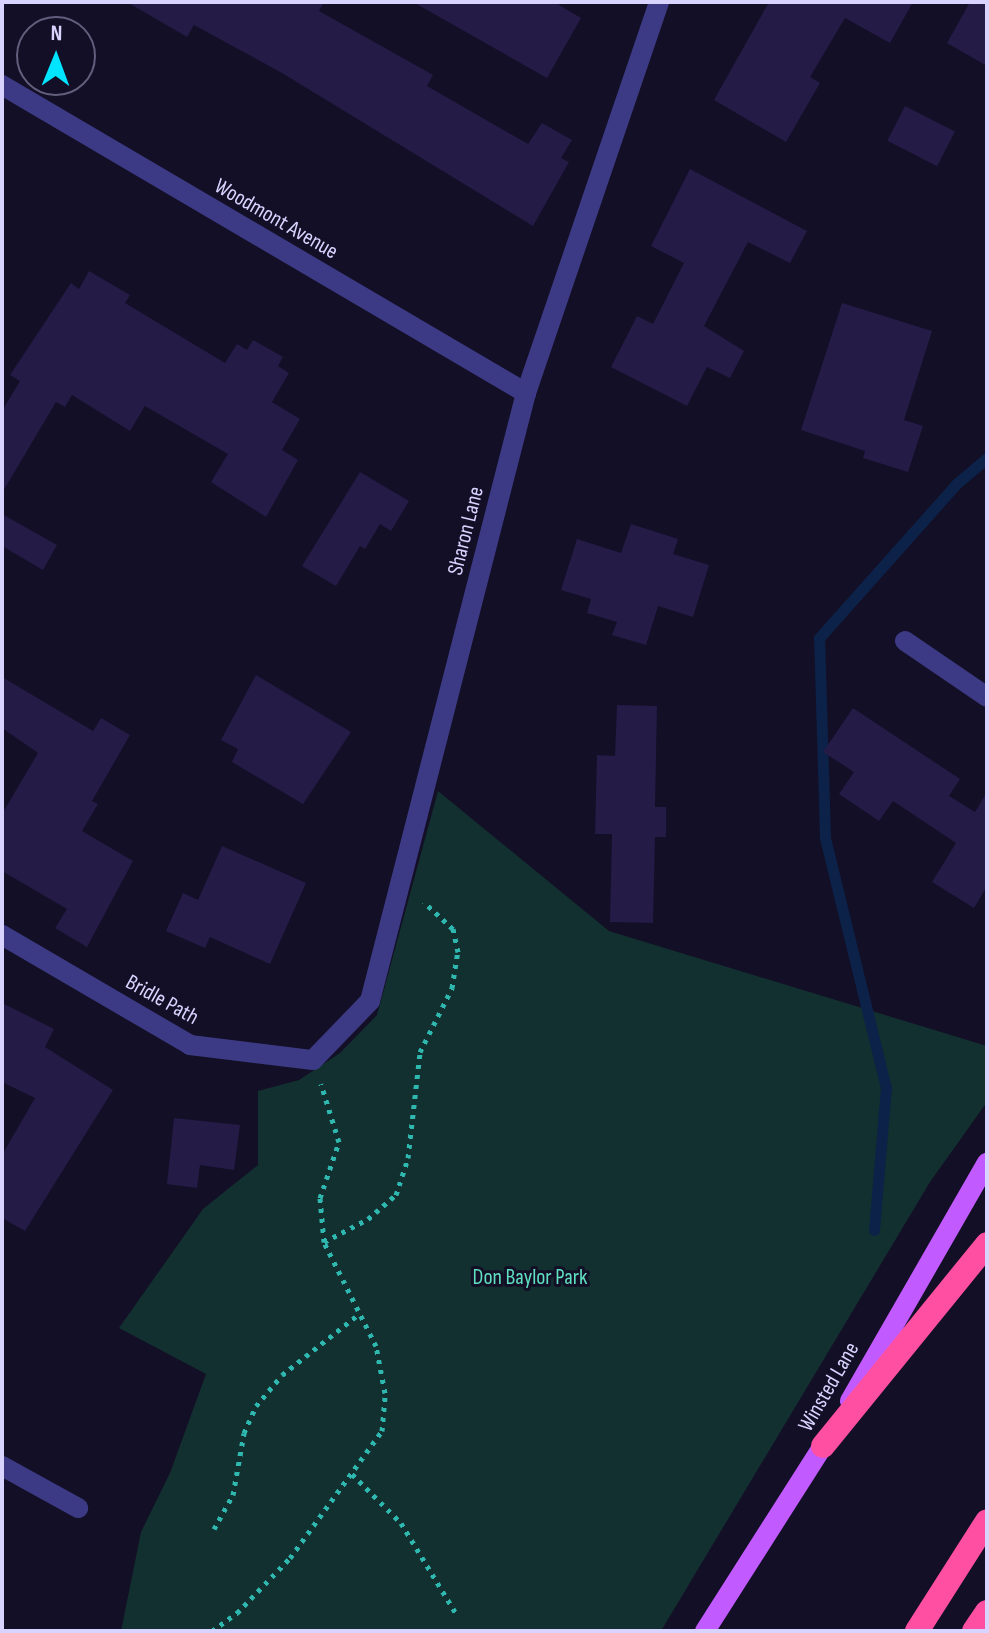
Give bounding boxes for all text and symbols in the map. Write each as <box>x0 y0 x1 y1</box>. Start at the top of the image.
north arrow <box>16 16 96 96</box>
text: N <box>50 20 63 47</box>
street label: Woodmont Avenue <box>210 173 342 265</box>
street label: Sharon Lane <box>442 484 490 578</box>
street label: Bridle Path <box>121 969 203 1031</box>
park label: Don Baylor Park <box>473 1265 587 1291</box>
street label: Winsted Lane <box>793 1338 865 1436</box>

